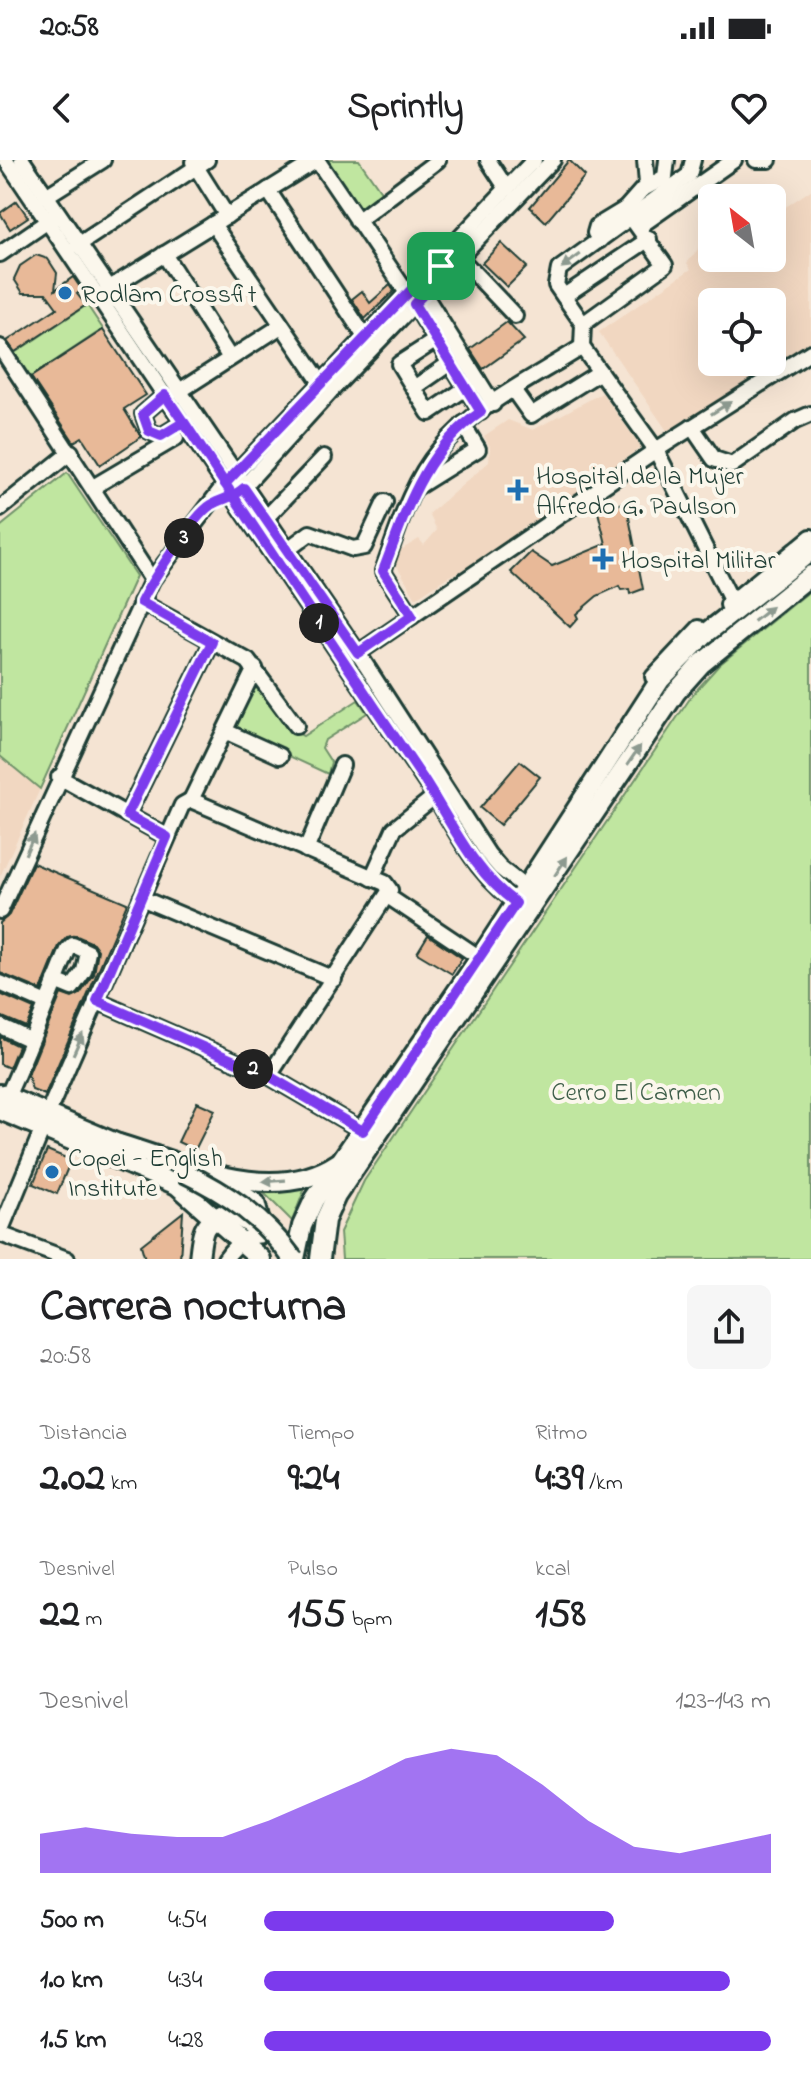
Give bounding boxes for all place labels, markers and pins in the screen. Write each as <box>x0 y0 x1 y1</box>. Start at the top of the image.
pin <box>407 232 475 300</box>
place label: Rodlam Crossfit <box>81 277 257 315</box>
marker: Rodlam Crossfit <box>56 284 74 302</box>
place label: Hospital de la Mujer Alfredo G. Paulson <box>536 459 744 527</box>
marker: Hospital de la Mujer Alfredo G. Paulson <box>507 479 529 501</box>
pin: 3 <box>164 518 204 558</box>
place label: Hospital Militar <box>621 543 777 581</box>
marker: Hospital Militar <box>592 548 614 570</box>
pin: 1 <box>299 603 339 643</box>
pin: 2 <box>233 1049 273 1089</box>
place label: Copei - English Institute <box>68 1141 223 1209</box>
marker: Copei - English Institute <box>43 1163 61 1181</box>

